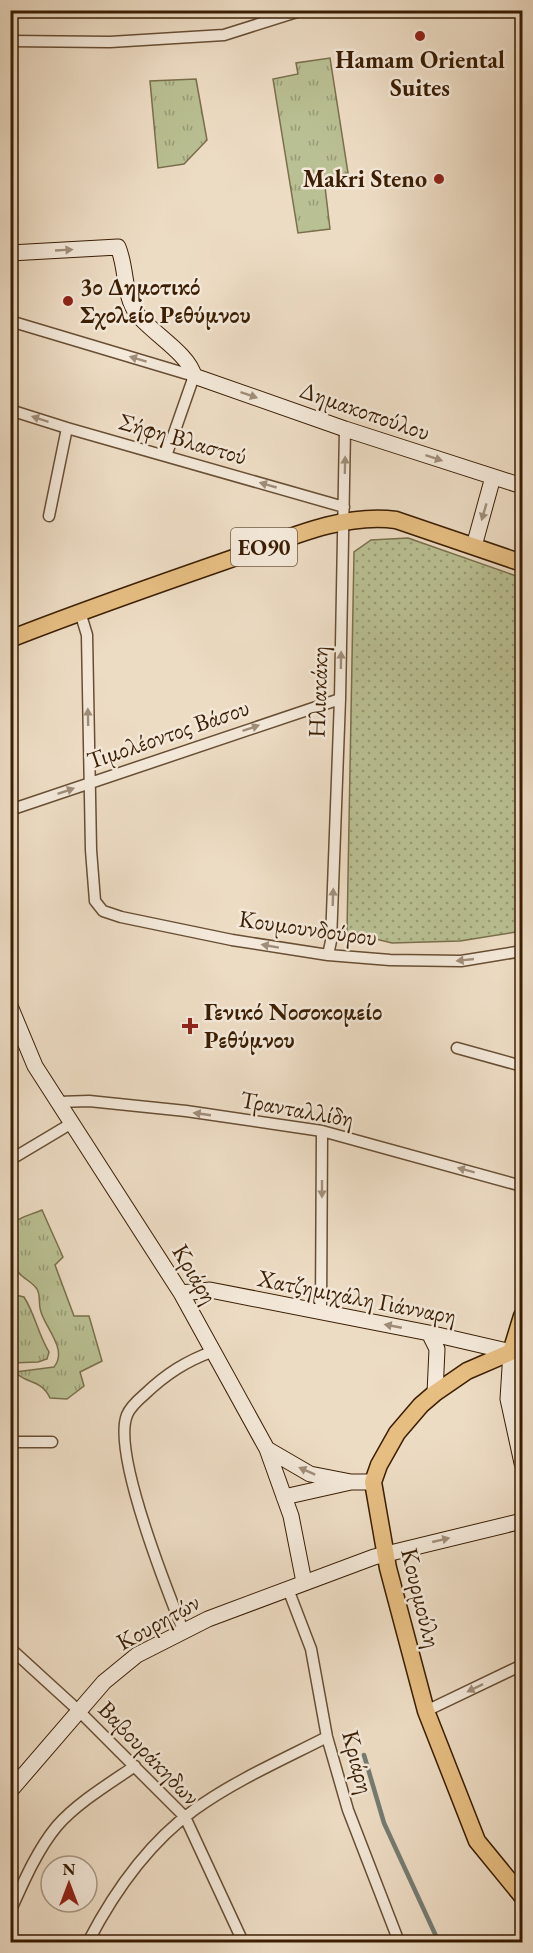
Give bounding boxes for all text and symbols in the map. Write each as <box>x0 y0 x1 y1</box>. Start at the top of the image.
marker: Hamam Oriental Suites <box>413 29 427 43</box>
place label: Hamam Oriental Suites <box>335 44 505 103</box>
place label: Makri Steno <box>303 163 427 194</box>
marker: Makri Steno <box>432 172 446 186</box>
one-way arrow <box>55 246 74 255</box>
place label: 3ο Δημοτικό Σχολείο Ρεθύμνου <box>80 271 251 330</box>
marker: 3ο Δημοτικό Σχολείο Ρεθύμνου <box>61 294 75 308</box>
one-way arrow <box>129 354 147 363</box>
street label: Δημακοπούλου <box>296 374 434 447</box>
one-way arrow <box>240 391 258 401</box>
street label: Σήφη Βλαστού <box>116 405 251 472</box>
one-way arrow <box>31 414 49 423</box>
one-way arrow <box>425 453 443 463</box>
one-way arrow <box>340 456 350 475</box>
one-way arrow <box>259 480 277 489</box>
one-way arrow <box>479 503 488 521</box>
road number: ΕΟ90 <box>231 528 297 566</box>
street label: Ηλιακάκη <box>300 646 335 738</box>
one-way arrow <box>336 651 345 670</box>
street label: Τιμολέοντος Βάσου <box>83 691 253 776</box>
one-way arrow <box>84 707 93 726</box>
one-way arrow <box>242 723 260 733</box>
one-way arrow <box>57 785 75 795</box>
one-way arrow <box>328 888 338 907</box>
street label: Κουμουνδούρου <box>237 902 379 953</box>
one-way arrow <box>261 941 280 950</box>
one-way arrow <box>455 955 474 965</box>
place label: Γενικό Νοσοκομείο Ρεθύμνου <box>204 996 382 1055</box>
marker: Γενικό Νοσοκομείο Ρεθύμνου <box>181 1017 199 1035</box>
street label: Τρανταλλίδη <box>238 1083 356 1134</box>
one-way arrow <box>192 1109 211 1118</box>
one-way arrow <box>457 1165 475 1175</box>
one-way arrow <box>317 1180 327 1199</box>
street label: Κριάρη <box>166 1238 225 1309</box>
street label: Χατζημιχάλη Γιάνναρη <box>254 1262 459 1331</box>
one-way arrow <box>383 1321 402 1330</box>
one-way arrow <box>297 1466 315 1476</box>
one-way arrow <box>432 1534 450 1544</box>
street label: Κουρμούλη <box>394 1545 449 1651</box>
street label: Κουρητών <box>111 1586 205 1657</box>
one-way arrow <box>466 1684 483 1693</box>
street label: Βαβουράκηδων <box>92 1694 207 1812</box>
street label: Κριάρη <box>335 1727 382 1797</box>
north arrow <box>39 1854 99 1914</box>
text: N <box>63 1859 76 1880</box>

